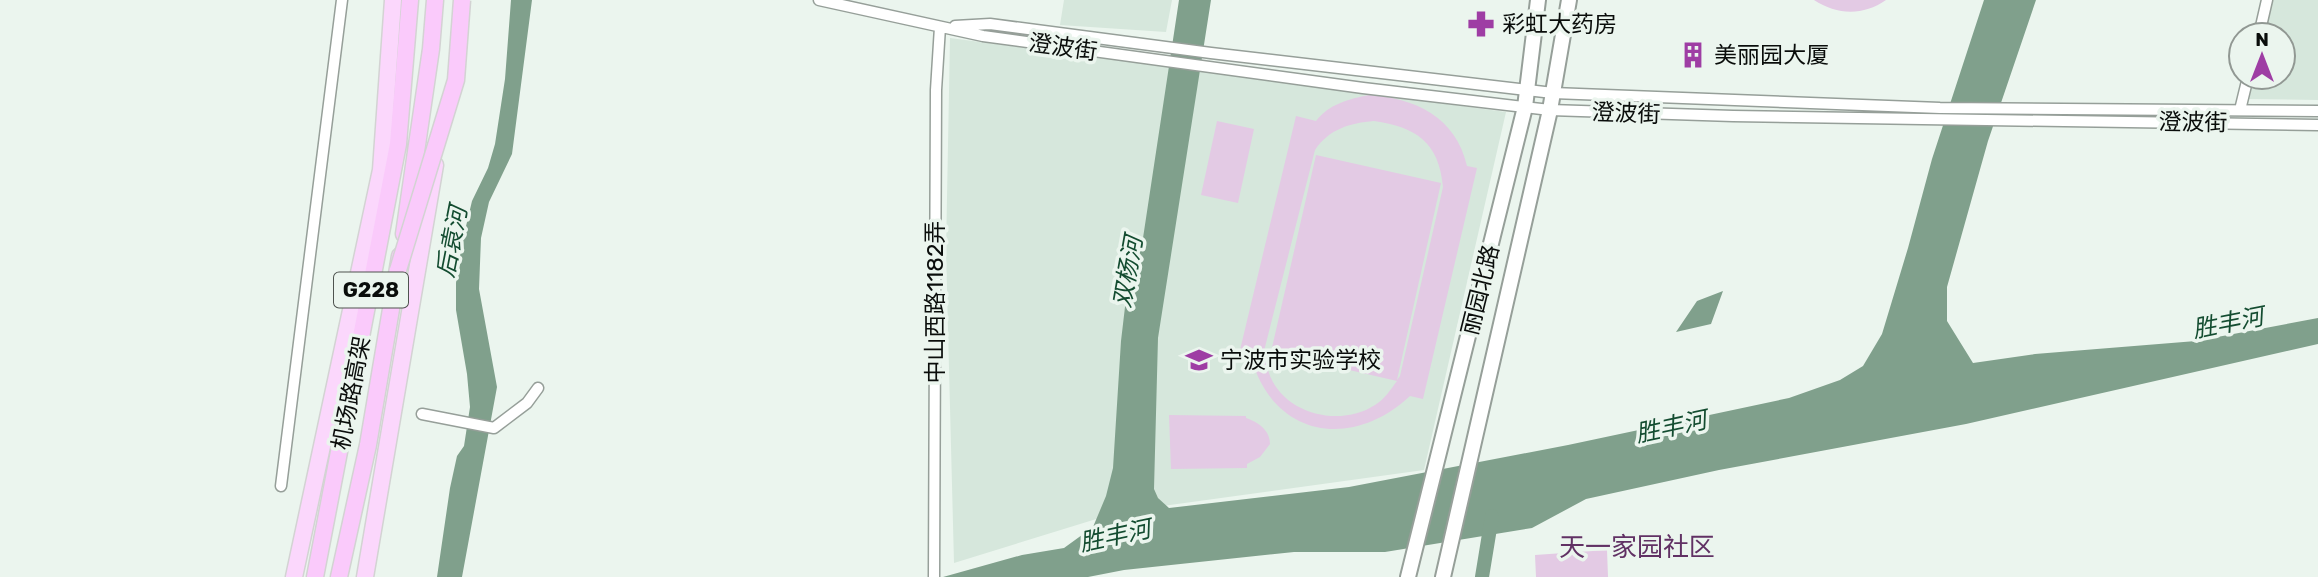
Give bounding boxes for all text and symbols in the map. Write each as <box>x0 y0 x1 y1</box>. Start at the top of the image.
pharmacy icon: 彩虹大药房 <box>1466 9 1496 39</box>
place label: 彩虹大药房 <box>1502 10 1617 38</box>
north arrow <box>2227 21 2297 91</box>
street label: 澄波街 <box>1027 28 1099 66</box>
text: N <box>2255 28 2269 51</box>
building icon: 美丽园大厦 <box>1678 40 1708 70</box>
place label: 美丽园大厦 <box>1714 41 1829 69</box>
street label: 澄波街 <box>1591 98 1661 128</box>
street label: 澄波街 <box>2158 107 2228 137</box>
water label: 后袁河 <box>431 200 473 280</box>
street label: 中山西路1182弄 <box>921 221 949 383</box>
water label: 双杨河 <box>1108 230 1149 310</box>
street label: 丽园北路 <box>1455 242 1505 338</box>
road number: G228 <box>334 272 408 308</box>
water label: 胜丰河 <box>2190 302 2270 344</box>
street label: 机场路高架 <box>326 334 376 452</box>
school or university icon: 宁波市实验学校 <box>1184 345 1214 375</box>
place label: 宁波市实验学校 <box>1220 346 1381 374</box>
water label: 胜丰河 <box>1633 405 1713 448</box>
water label: 胜丰河 <box>1077 514 1157 557</box>
district label: 天一家园社区 <box>1559 532 1715 563</box>

